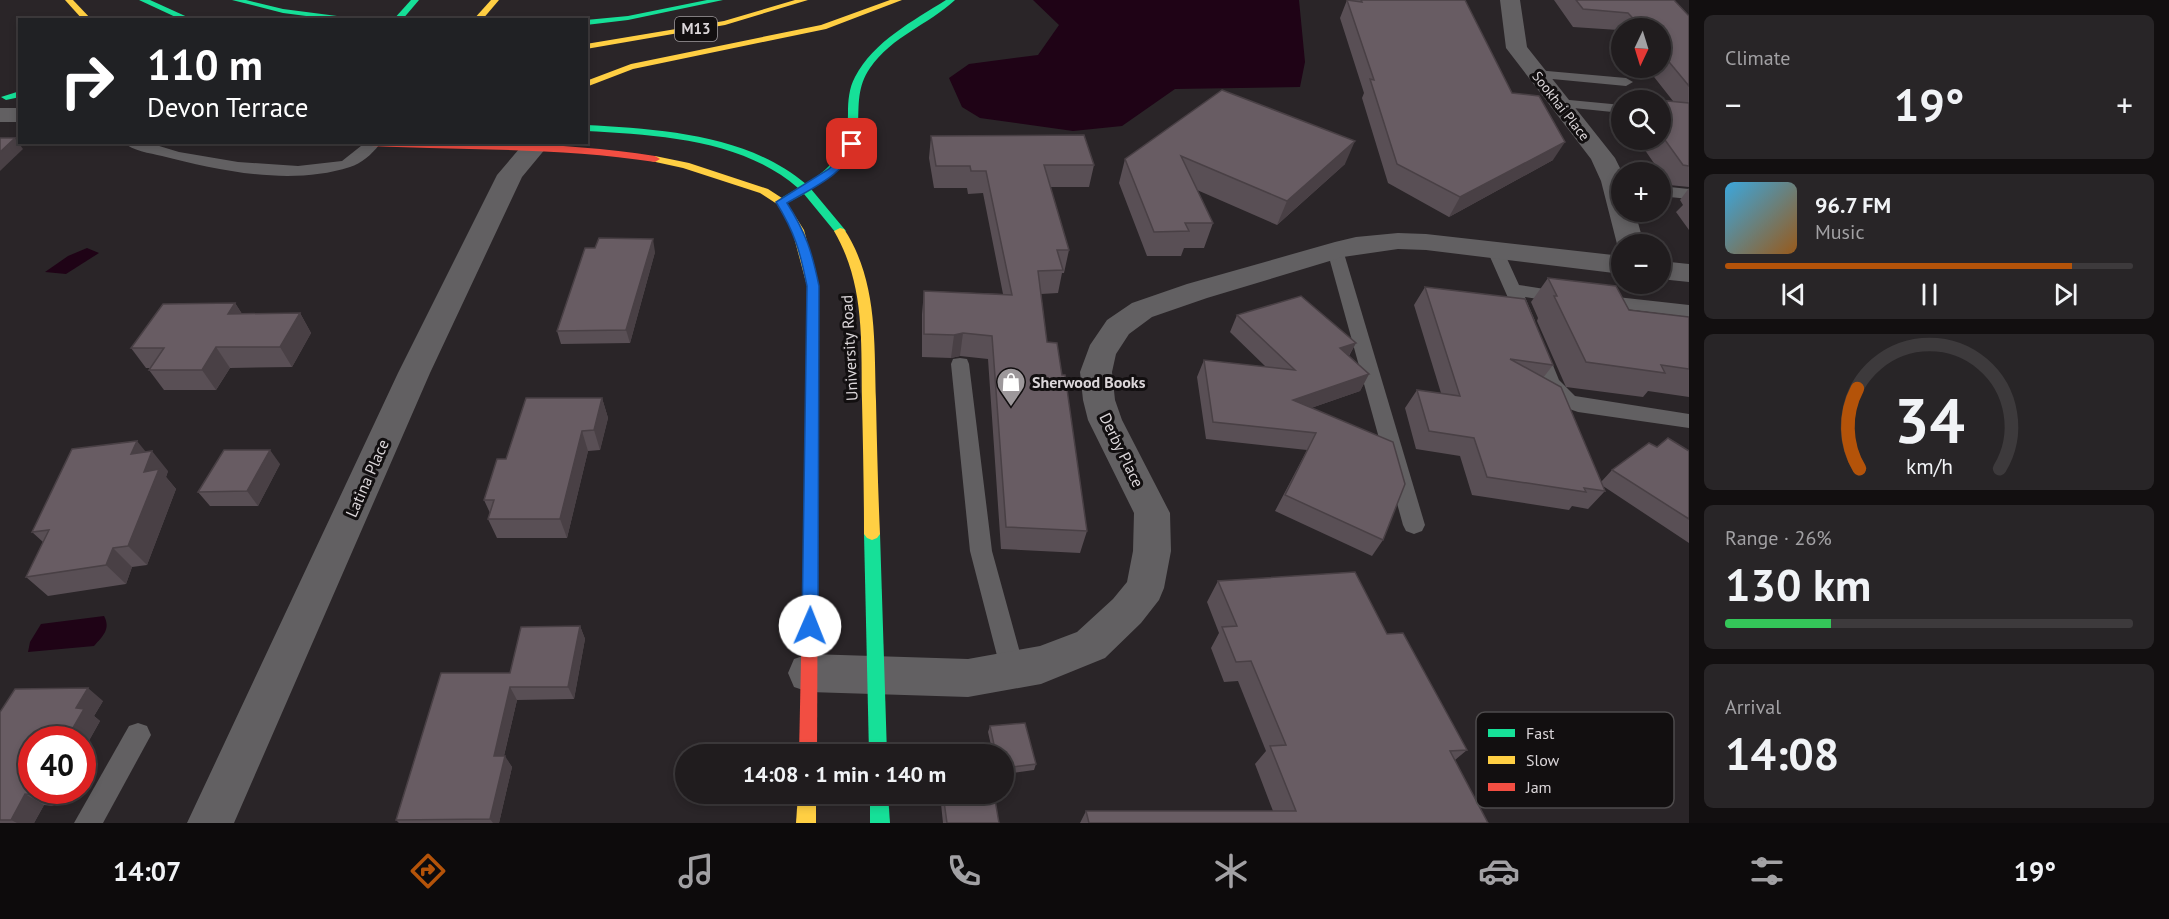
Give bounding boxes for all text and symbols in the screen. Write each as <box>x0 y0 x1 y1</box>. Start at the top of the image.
road number: M13 <box>675 17 717 41</box>
north arrow <box>1611 18 1671 78</box>
map controls <box>1611 18 1671 294</box>
text: 110 m <box>147 37 263 92</box>
icon: right <box>48 42 126 120</box>
text: Climate <box>1725 45 1791 71</box>
street label: Sookhai Place <box>1528 68 1594 144</box>
text: 19° <box>1894 75 1964 133</box>
text: − <box>1725 83 1742 126</box>
text: + <box>2116 83 2133 126</box>
text: Devon Terrace <box>147 90 308 124</box>
button: search <box>1611 90 1671 150</box>
pin <box>826 118 877 169</box>
icon: arrive <box>835 127 868 160</box>
button: + <box>1611 162 1671 222</box>
text: 96.7 FM <box>1815 191 1891 219</box>
text: Music <box>1815 219 1864 245</box>
button: − <box>1611 234 1671 294</box>
icon: previous <box>1777 278 1810 311</box>
icon: pause <box>1913 278 1946 311</box>
icon: next <box>2049 278 2082 311</box>
street label: University Road <box>836 295 862 401</box>
shop icon: Sherwood Books <box>995 366 1027 408</box>
place label: Sherwood Books <box>1032 372 1146 392</box>
text: 34 <box>1894 379 1964 460</box>
street label: Derby Place <box>1095 410 1149 490</box>
street label: Latina Place <box>341 436 393 520</box>
text: km/h <box>1905 452 1952 480</box>
text: Range · 26% <box>1725 525 1832 551</box>
text: 130 km <box>1725 555 1871 613</box>
position arrow <box>778 594 842 658</box>
text: Arrival <box>1725 694 1781 720</box>
legend <box>1476 712 1674 808</box>
text: Fast <box>1526 723 1555 743</box>
text: 14:08 <box>1725 724 1839 782</box>
speed limit sign: 40 <box>18 726 96 804</box>
text: Slow <box>1526 750 1560 770</box>
text: 14:08 · 1 min · 140 m <box>743 760 946 788</box>
text: Jam <box>1525 777 1552 797</box>
icon: directions <box>407 850 449 892</box>
icon: music <box>675 850 717 892</box>
icon: phone <box>943 850 985 892</box>
icon: climate <box>1210 850 1252 892</box>
icon: car <box>1478 850 1520 892</box>
icon: filters <box>1746 850 1788 892</box>
text: 14:07 <box>113 854 181 888</box>
text: 19° <box>2014 854 2056 888</box>

